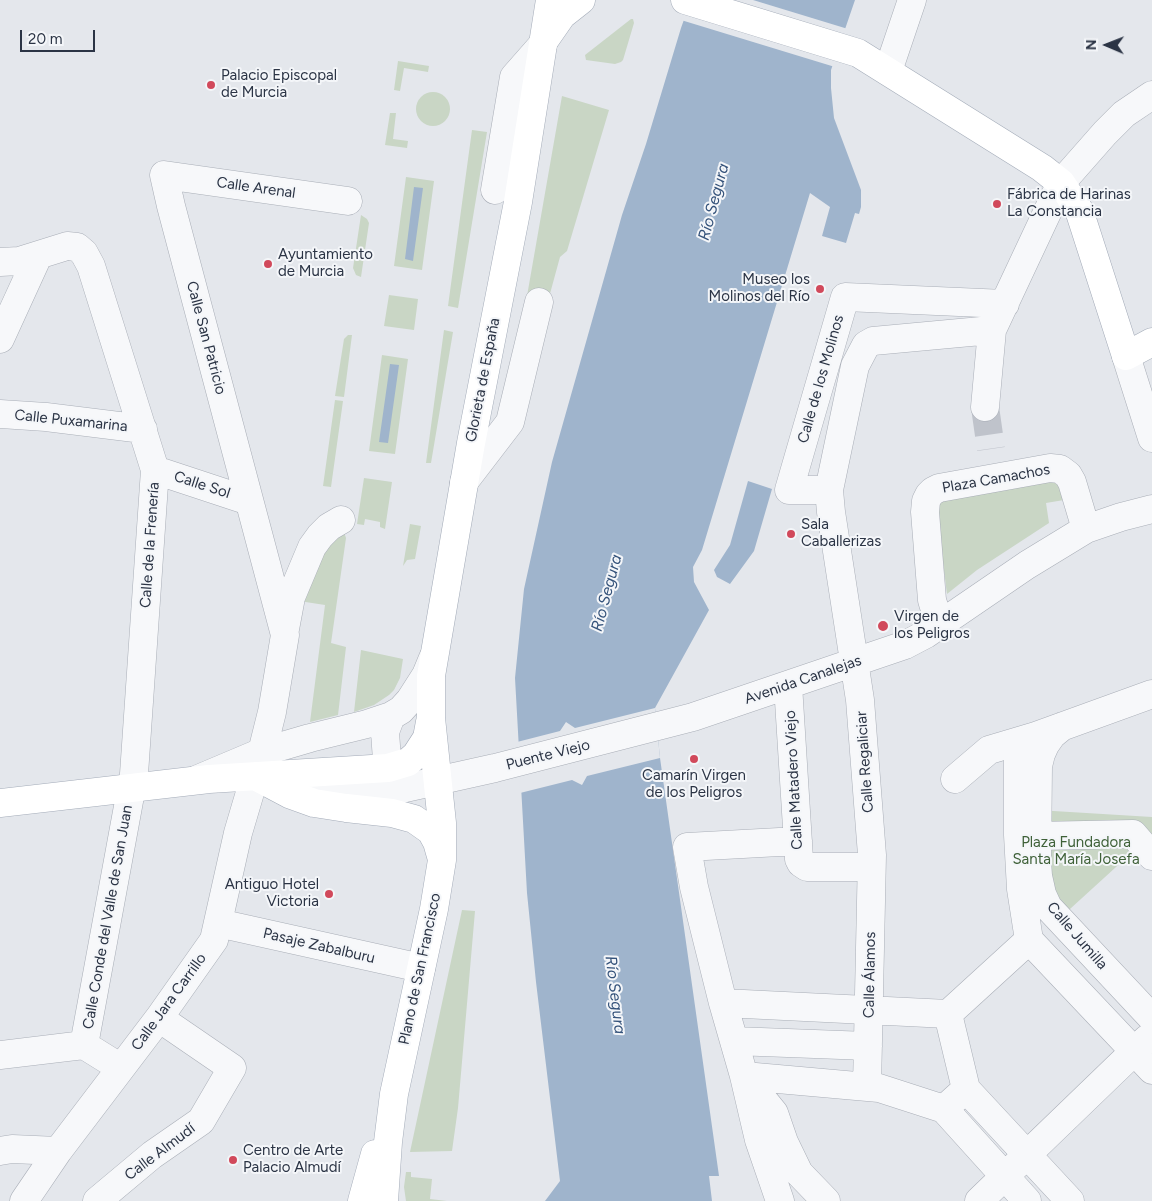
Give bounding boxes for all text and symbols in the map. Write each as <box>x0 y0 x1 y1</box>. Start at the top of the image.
scale bar <box>22 20 98 52</box>
north arrow <box>1082 20 1132 70</box>
text: 20 m <box>28 30 62 48</box>
text: N <box>1083 39 1100 50</box>
place label: Palacio Episcopal de Murcia <box>221 67 337 102</box>
marker: Palacio Episcopal de Murcia <box>205 79 217 91</box>
water label: Río Segura <box>695 162 733 242</box>
street label: Calle Arenal <box>215 174 297 202</box>
place label: Fábrica de Harinas La Constancia <box>1007 186 1131 221</box>
marker: Fábrica de Harinas La Constancia <box>991 198 1003 210</box>
place label: Ayuntamiento de Murcia <box>278 246 373 281</box>
marker: Ayuntamiento de Murcia <box>262 258 274 270</box>
place label: Museo los Molinos del Río <box>709 271 810 306</box>
street label: Calle San Patricio <box>182 279 230 397</box>
marker: Museo los Molinos del Río <box>814 283 826 295</box>
street label: Calle de los Molinos <box>794 313 848 445</box>
street label: Glorieta de España <box>462 316 504 444</box>
street label: Calle Puxamarina <box>14 406 128 436</box>
street label: Plaza Camachos <box>941 461 1051 497</box>
street label: Calle Sol <box>172 467 232 503</box>
street label: Calle de la Frenería <box>137 481 163 609</box>
place label: Sala Caballerizas <box>801 516 881 551</box>
marker: Sala Caballerizas <box>785 528 797 540</box>
water label: Río Segura <box>588 553 626 633</box>
place label: Virgen de los Peligros <box>894 608 970 643</box>
marker: Virgen de los Peligros <box>876 619 890 633</box>
street label: Avenida Canalejas <box>742 652 864 708</box>
street label: Calle Matadero Viejo <box>781 710 807 850</box>
street label: Calle Regaliciar <box>852 710 878 814</box>
street label: Puente Viejo <box>504 736 592 774</box>
marker: Camarín Virgen de los Peligros <box>688 753 700 765</box>
place label: Camarín Virgen de los Peligros <box>642 767 746 802</box>
street label: Calle Conde del Valle de San Juan <box>79 804 137 1030</box>
park label: Plaza Fundadora Santa María Josefa <box>1012 834 1140 869</box>
place label: Antiguo Hotel Victoria <box>225 876 319 911</box>
marker: Antiguo Hotel Victoria <box>323 888 335 900</box>
street label: Plano de San Francisco <box>395 892 445 1046</box>
street label: Calle Jumilla <box>1043 899 1111 973</box>
street label: Pasaje Zabalburu <box>261 924 377 968</box>
street label: Calle Álamos <box>860 932 880 1018</box>
street label: Calle Jara Carrillo <box>128 950 210 1054</box>
water label: Río Segura <box>601 955 629 1035</box>
street label: Calle Almudí <box>121 1120 199 1184</box>
place label: Centro de Arte Palacio Almudí <box>243 1142 343 1177</box>
marker: Centro de Arte Palacio Almudí <box>227 1154 239 1166</box>

